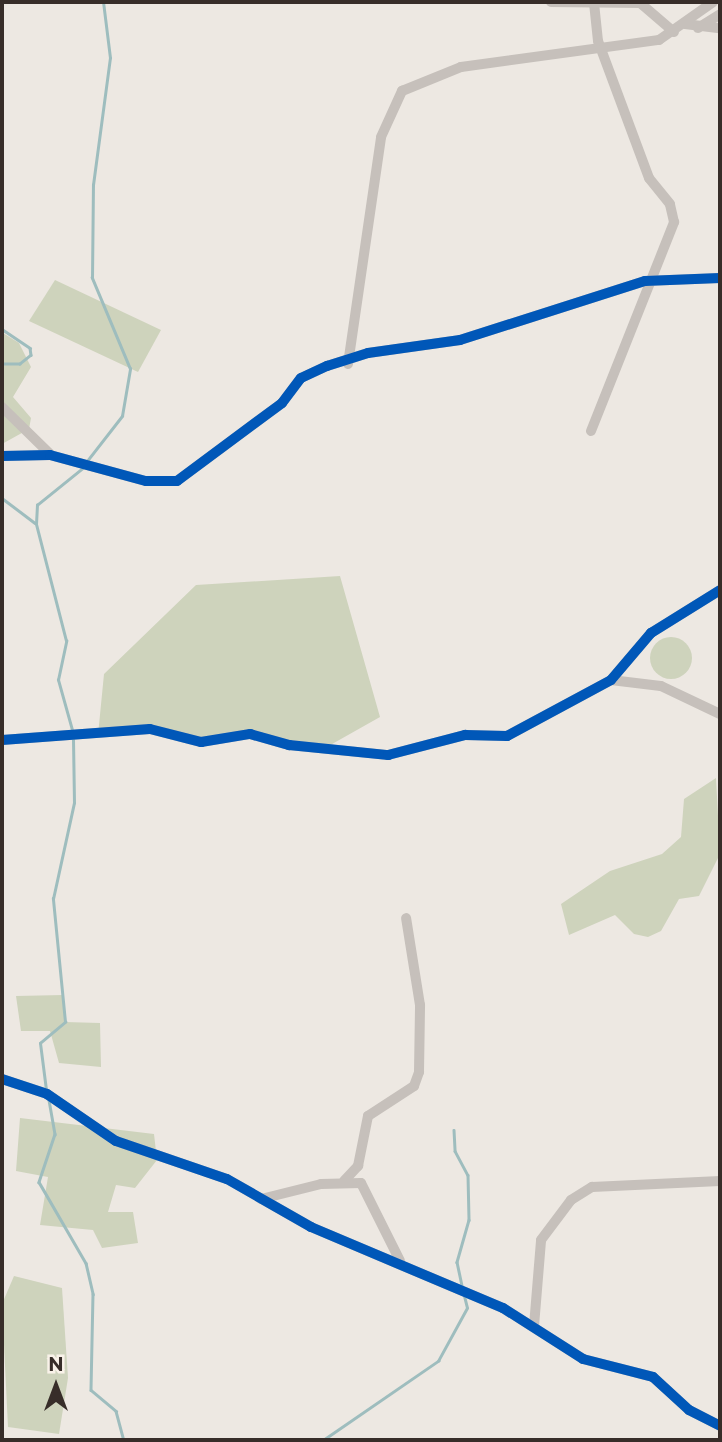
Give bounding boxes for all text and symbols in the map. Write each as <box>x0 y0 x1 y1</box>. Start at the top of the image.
north arrow <box>21 1351 91 1421</box>
text: N <box>48 1353 64 1376</box>

